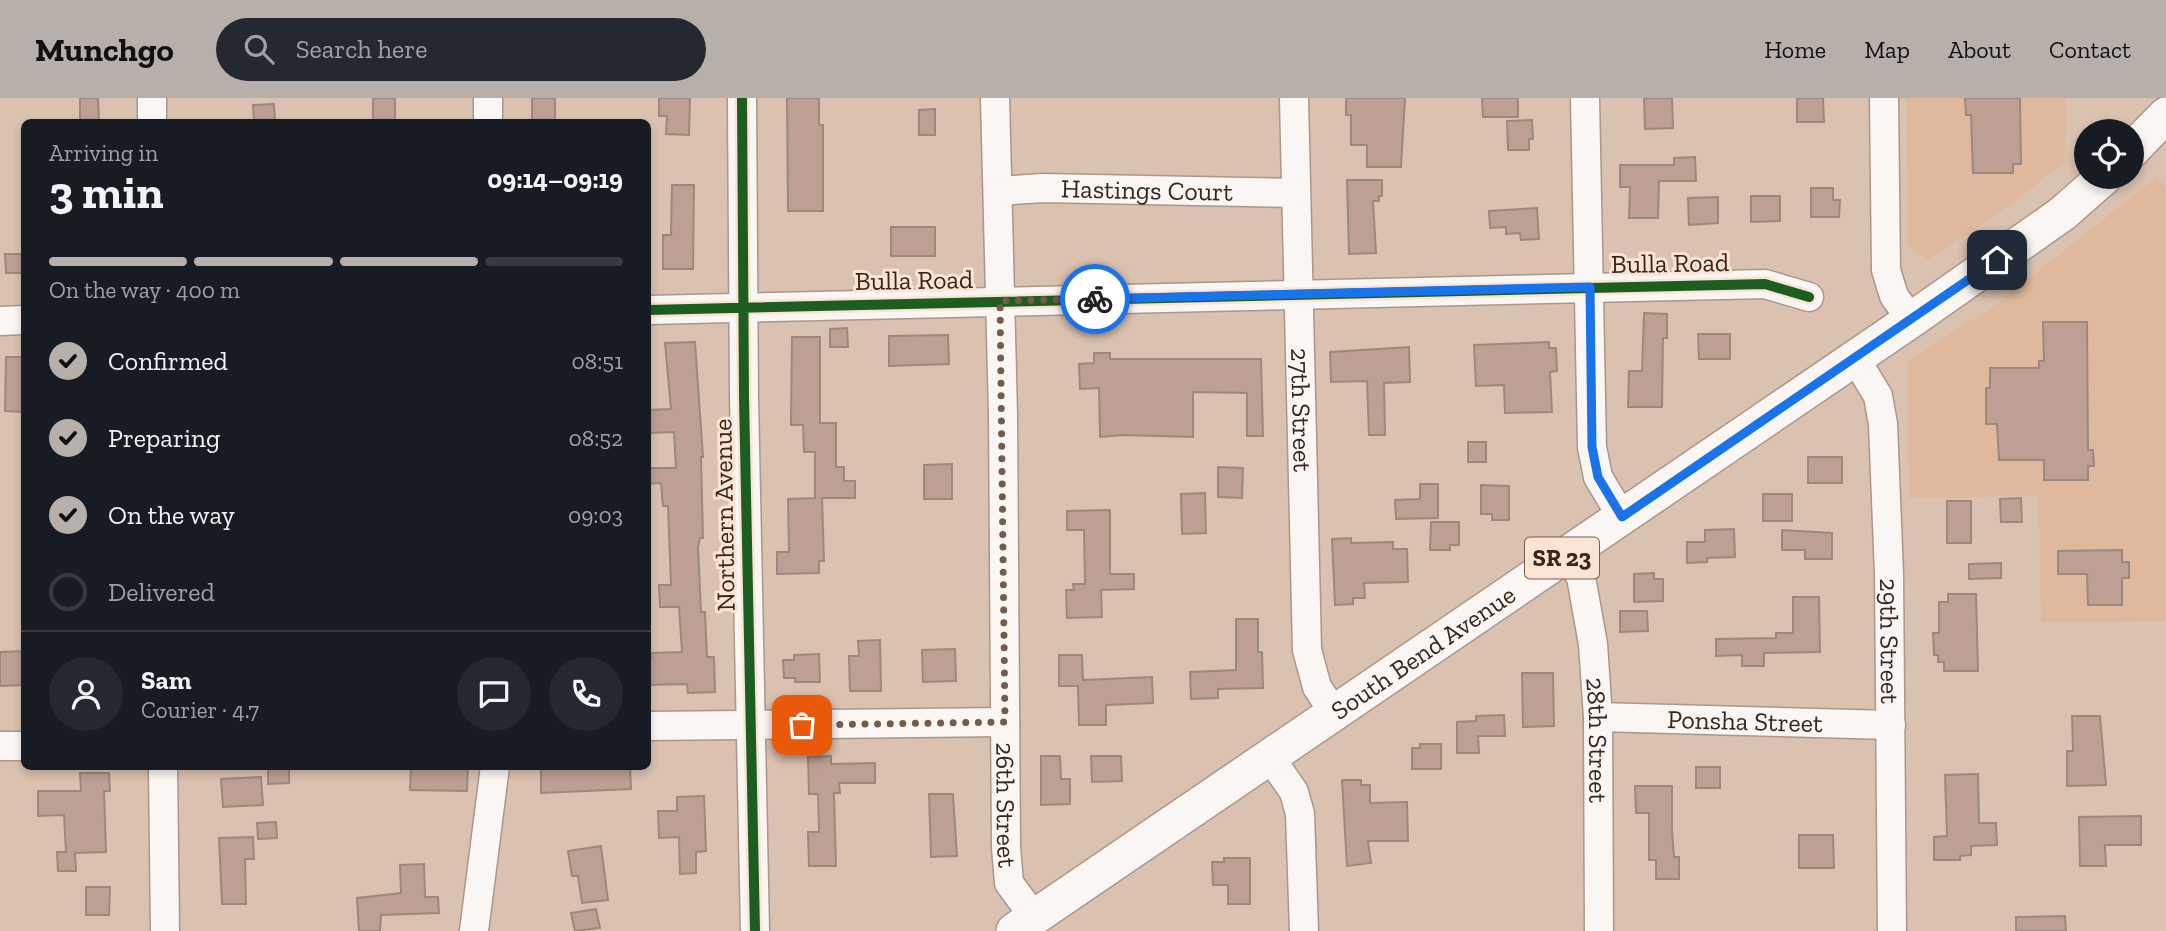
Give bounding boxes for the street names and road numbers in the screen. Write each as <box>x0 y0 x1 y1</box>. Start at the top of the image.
street label: Hastings Court <box>1061 172 1234 208</box>
street label: Bulla Road <box>1610 246 1730 280</box>
street label: Bulla Road <box>854 263 974 297</box>
street label: 27th Street <box>1284 348 1319 473</box>
street label: Northern Avenue <box>706 418 742 612</box>
road number: SR 23 <box>1525 537 1599 578</box>
street label: South Bend Avenue <box>1325 578 1522 726</box>
street label: 29th Street <box>1873 578 1906 704</box>
street label: 28th Street <box>1579 676 1614 803</box>
street label: Ponsha Street <box>1667 703 1823 739</box>
street label: 26th Street <box>989 742 1024 869</box>

